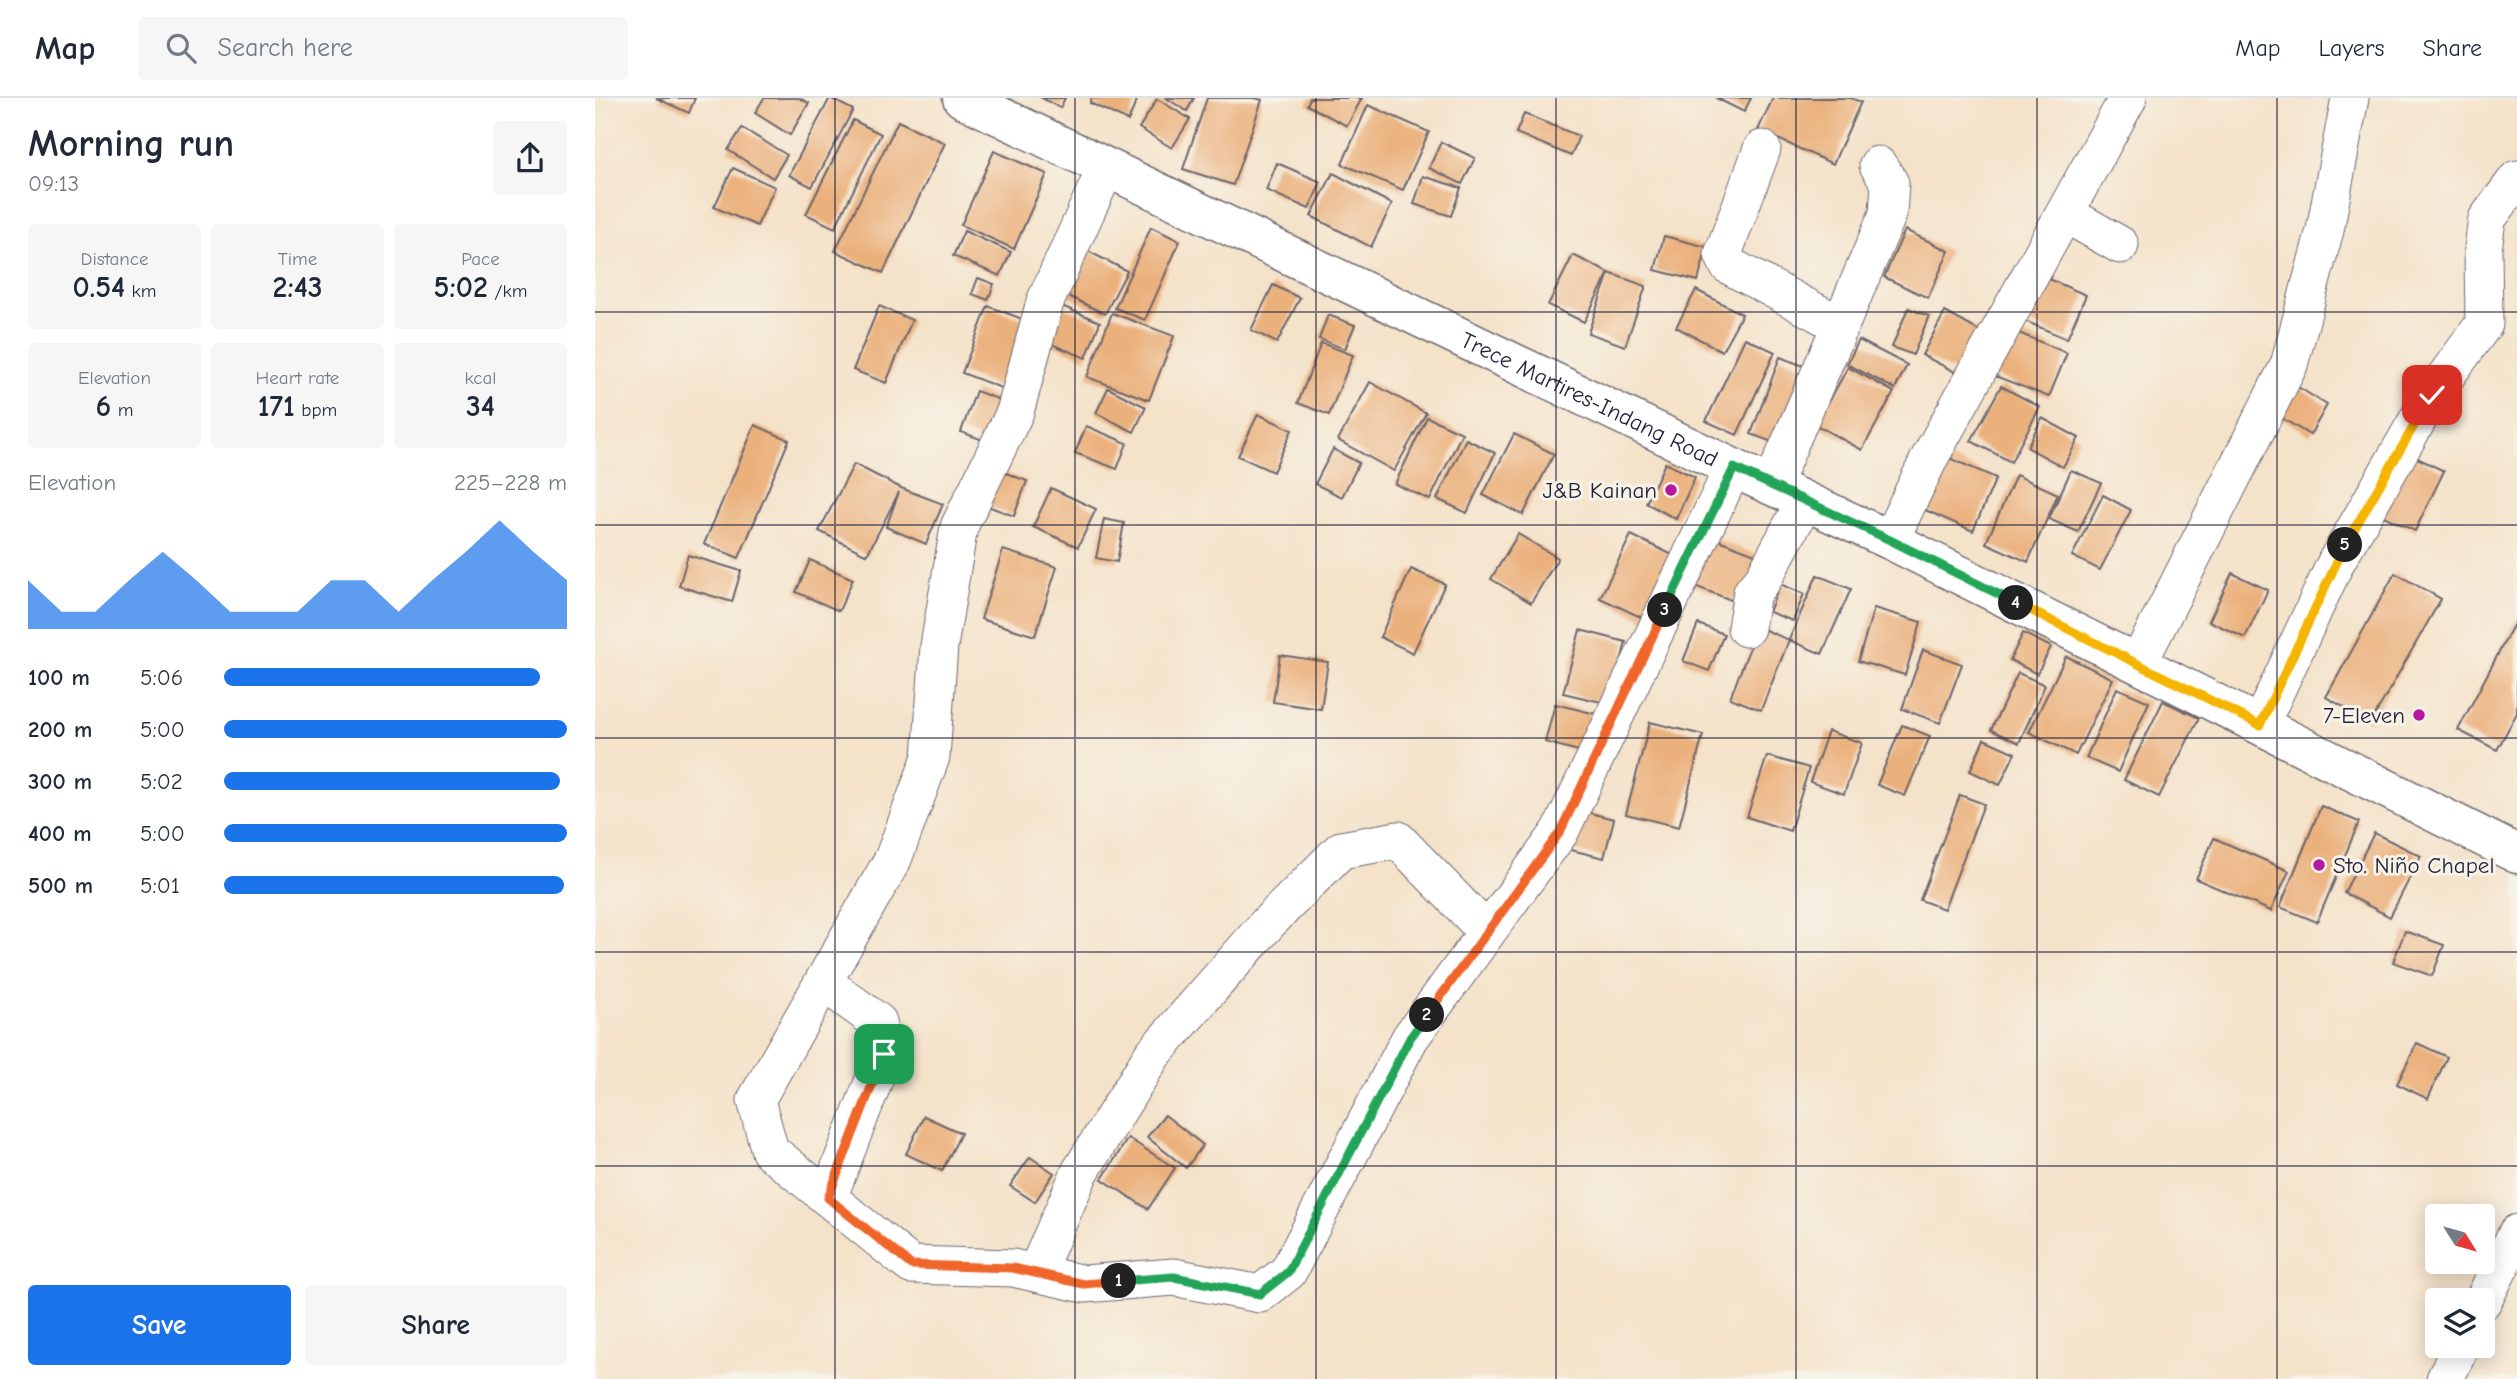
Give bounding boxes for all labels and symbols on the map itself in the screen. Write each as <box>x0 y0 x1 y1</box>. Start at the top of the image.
street label: Trece Martires-Indang Road <box>1456 326 1722 473</box>
pin <box>2402 365 2462 425</box>
place label: J&B Kainan <box>1542 477 1657 504</box>
marker: J&B Kainan <box>1663 482 1679 498</box>
pin: 5 <box>2327 528 2363 562</box>
pin: 4 <box>1999 586 2033 620</box>
pin: 3 <box>1647 592 1683 628</box>
place label: 7-Eleven <box>2323 702 2405 729</box>
marker: 7-Eleven <box>2411 707 2427 723</box>
place label: Sto. Niño Chapel <box>2333 852 2494 879</box>
marker: Sto. Niño Chapel <box>2311 857 2327 873</box>
pin: 2 <box>1409 998 1445 1032</box>
pin <box>854 1024 914 1084</box>
north arrow <box>2425 1204 2495 1274</box>
pin: 1 <box>1101 1264 1137 1298</box>

